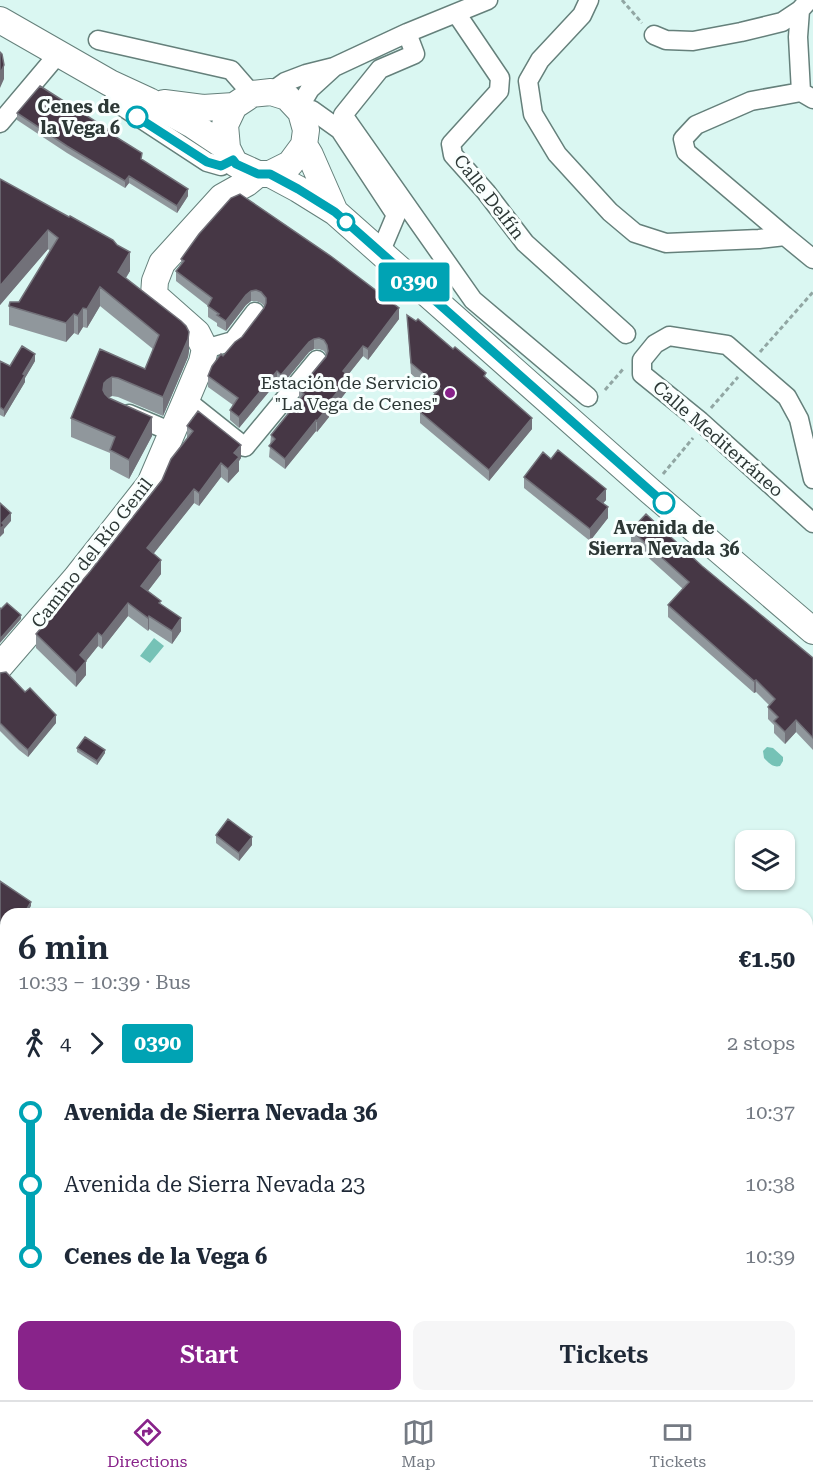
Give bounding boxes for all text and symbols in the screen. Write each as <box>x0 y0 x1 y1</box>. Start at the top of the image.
place label: Cenes de la Vega 6 <box>38 96 120 138</box>
marker: Cenes de la Vega 6 <box>126 106 148 128</box>
street label: Calle Delfín <box>450 150 529 244</box>
unlabelled marker <box>337 213 355 231</box>
line badge: 0390 <box>372 262 456 302</box>
text: 0390 <box>390 270 438 294</box>
place label: Estación de Servicio "La Vega de Cenes" <box>260 372 438 414</box>
street label: Calle Mediterráneo <box>649 376 788 501</box>
marker: Estación de Servicio "La Vega de Cenes" <box>443 386 457 400</box>
street label: Camino del Río Genil <box>27 473 157 632</box>
marker: Avenida de Sierra Nevada 36 <box>653 492 675 514</box>
place label: Avenida de Sierra Nevada 36 <box>588 517 740 559</box>
map controls <box>735 830 795 890</box>
button: layers <box>735 830 795 890</box>
text: 6 min <box>18 928 109 967</box>
text: €1.50 <box>739 947 795 972</box>
text: 10:33 – 10:39 · Bus <box>18 970 190 994</box>
icon: walk <box>18 1027 51 1060</box>
icon: forward <box>80 1027 113 1060</box>
text: 4 <box>60 1031 71 1055</box>
text: 0390 <box>134 1031 181 1055</box>
text: 2 stops <box>727 1031 795 1055</box>
text: Avenida de Sierra Nevada 36 <box>64 1100 378 1125</box>
text: 10:37 <box>745 1100 795 1124</box>
text: Avenida de Sierra Nevada 23 <box>64 1172 365 1197</box>
text: 10:38 <box>745 1172 795 1196</box>
text: Cenes de la Vega 6 <box>64 1244 267 1269</box>
text: 10:39 <box>745 1244 795 1268</box>
button: Start <box>18 1321 401 1390</box>
button: Tickets <box>413 1321 795 1390</box>
tab: Directions <box>107 1416 187 1471</box>
tab: Map <box>401 1416 435 1471</box>
tab: Tickets <box>649 1416 706 1471</box>

